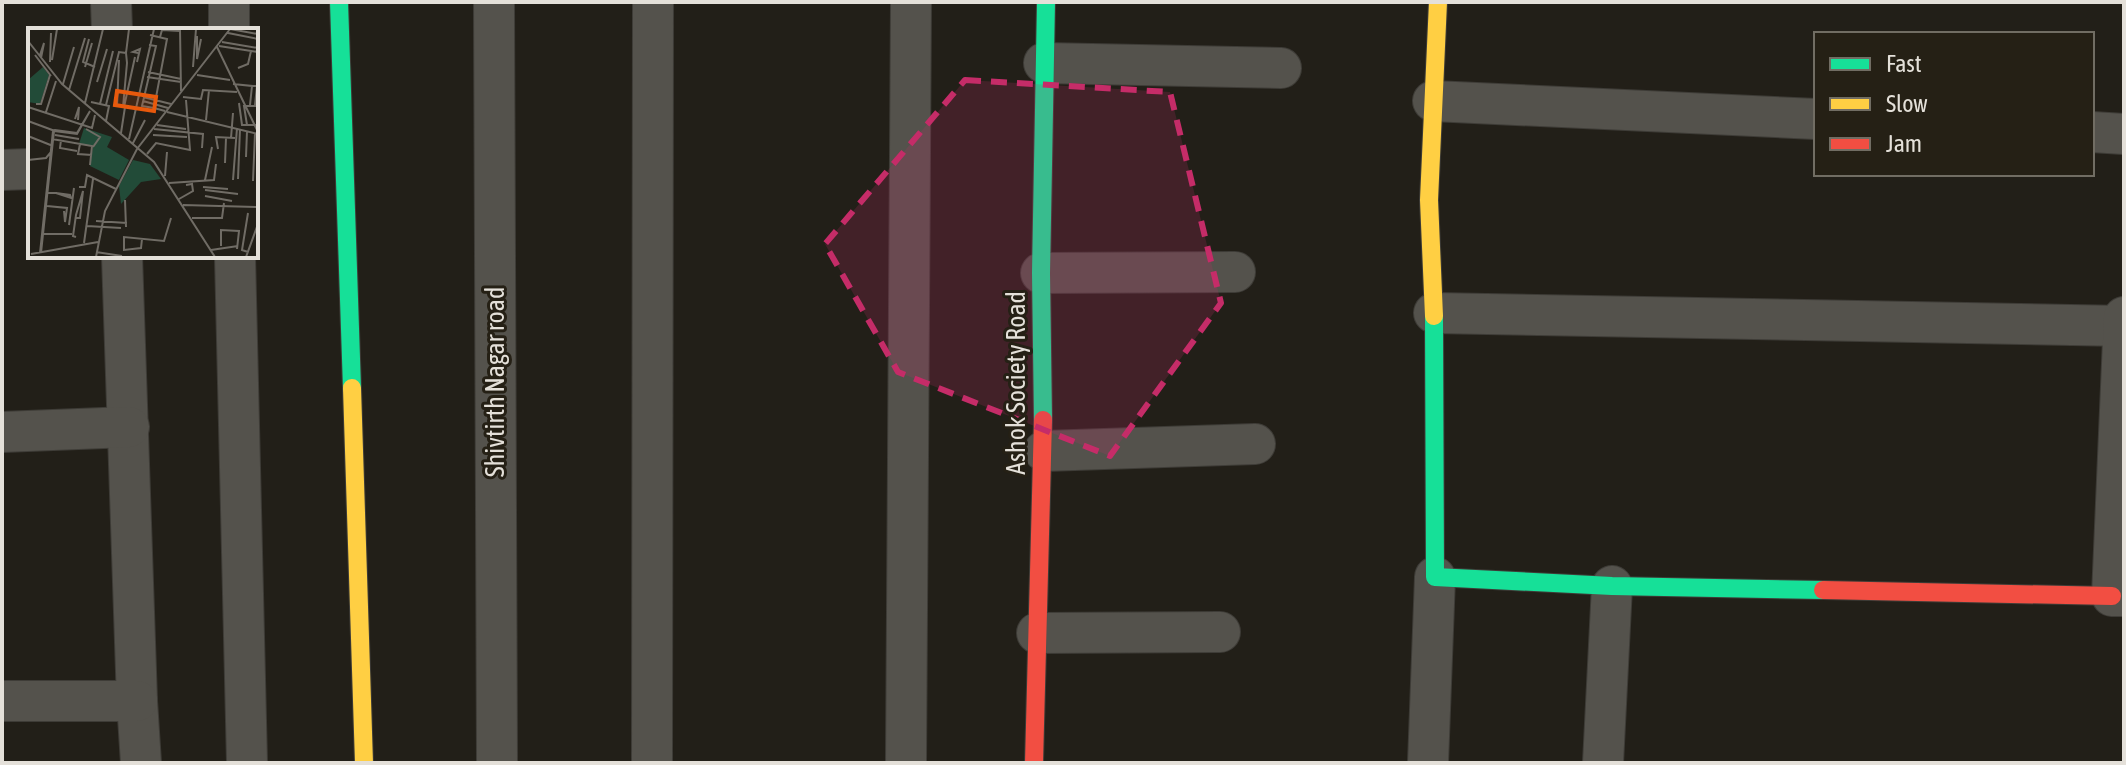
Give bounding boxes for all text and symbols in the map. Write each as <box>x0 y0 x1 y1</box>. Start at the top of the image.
inset map <box>28 28 258 258</box>
legend <box>1814 32 2094 176</box>
text: Fast <box>1886 50 1922 77</box>
text: Slow <box>1886 90 1928 117</box>
text: Jam <box>1886 130 1922 157</box>
street label: Shivtirth Nagar road <box>480 287 510 477</box>
street label: Ashok Society Road <box>1001 291 1031 475</box>

